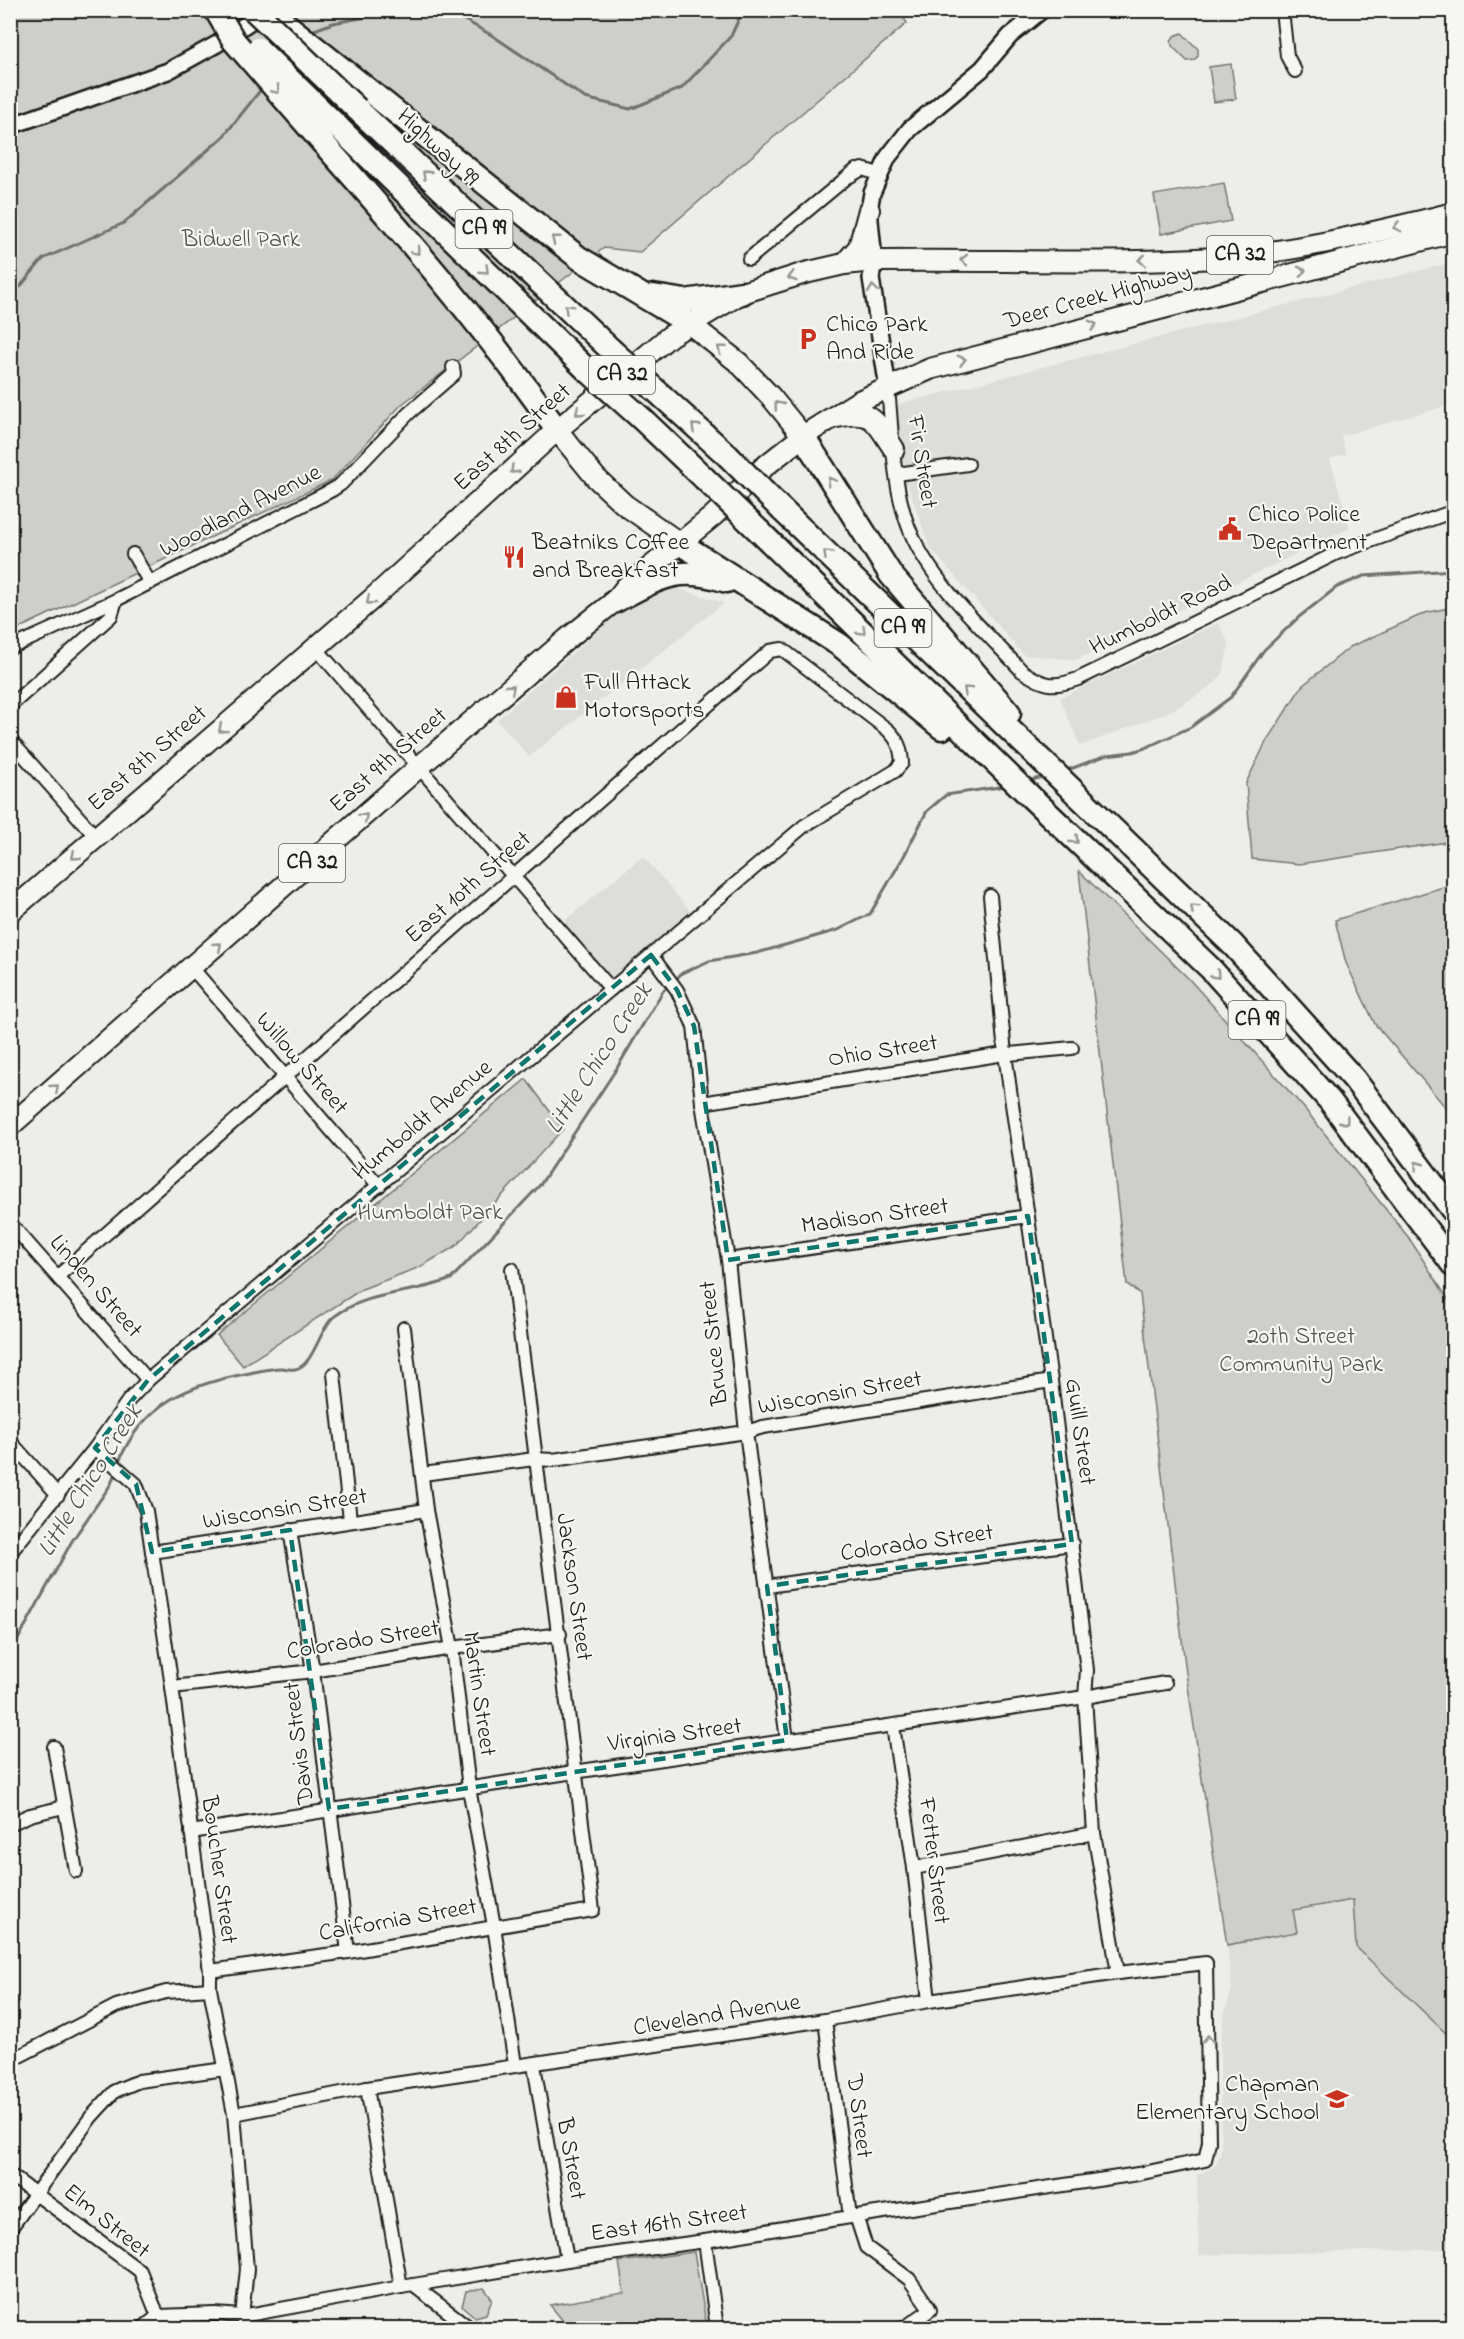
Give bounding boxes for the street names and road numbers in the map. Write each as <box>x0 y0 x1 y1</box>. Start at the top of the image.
street label: Highway 99 <box>387 100 487 197</box>
road number: CA 99 <box>456 210 512 248</box>
road number: CA 32 <box>1207 236 1273 274</box>
street label: Deer Creek Highway <box>999 256 1196 341</box>
road number: CA 32 <box>589 356 655 394</box>
street label: East 8th Street <box>446 375 580 501</box>
street label: Fir Street <box>896 412 946 511</box>
street label: Woodland Avenue <box>154 456 328 568</box>
street label: Humboldt Road <box>1084 566 1239 666</box>
road number: CA 99 <box>874 609 932 647</box>
street label: East 8th Street <box>80 697 216 821</box>
street label: East 9th Street <box>322 700 456 822</box>
street label: East 10th Street <box>398 823 540 953</box>
road number: CA 32 <box>279 844 345 882</box>
road number: CA 99 <box>1228 1001 1286 1039</box>
street label: Willow Street <box>246 1005 356 1123</box>
street label: Ohio Street <box>826 1026 940 1078</box>
street label: Humboldt Avenue <box>345 1052 501 1190</box>
street label: Madison Street <box>799 1189 951 1245</box>
street label: Linden Street <box>40 1227 150 1347</box>
street label: Bruce Street <box>691 1279 739 1408</box>
street label: Wisconsin Street <box>755 1362 925 1426</box>
street label: Guill Street <box>1054 1376 1104 1488</box>
street label: Wisconsin Street <box>200 1480 370 1540</box>
street label: Jackson Street <box>545 1511 601 1663</box>
street label: Colorado Street <box>838 1516 996 1572</box>
street label: Colorado Street <box>284 1612 442 1670</box>
street label: Martin Street <box>452 1629 504 1759</box>
street label: Davis Street <box>275 1680 325 1807</box>
street label: Virginia Street <box>605 1709 744 1763</box>
street label: Boucher Street <box>190 1793 246 1946</box>
street label: Fetter Street <box>908 1795 958 1926</box>
street label: California Street <box>316 1890 480 1952</box>
street label: Cleveland Avenue <box>631 1985 803 2046</box>
street label: D Street <box>835 2071 880 2160</box>
street label: B Street <box>545 2114 594 2203</box>
street label: Elm Street <box>55 2176 157 2268</box>
street label: East 16th Street <box>588 2196 750 2252</box>

